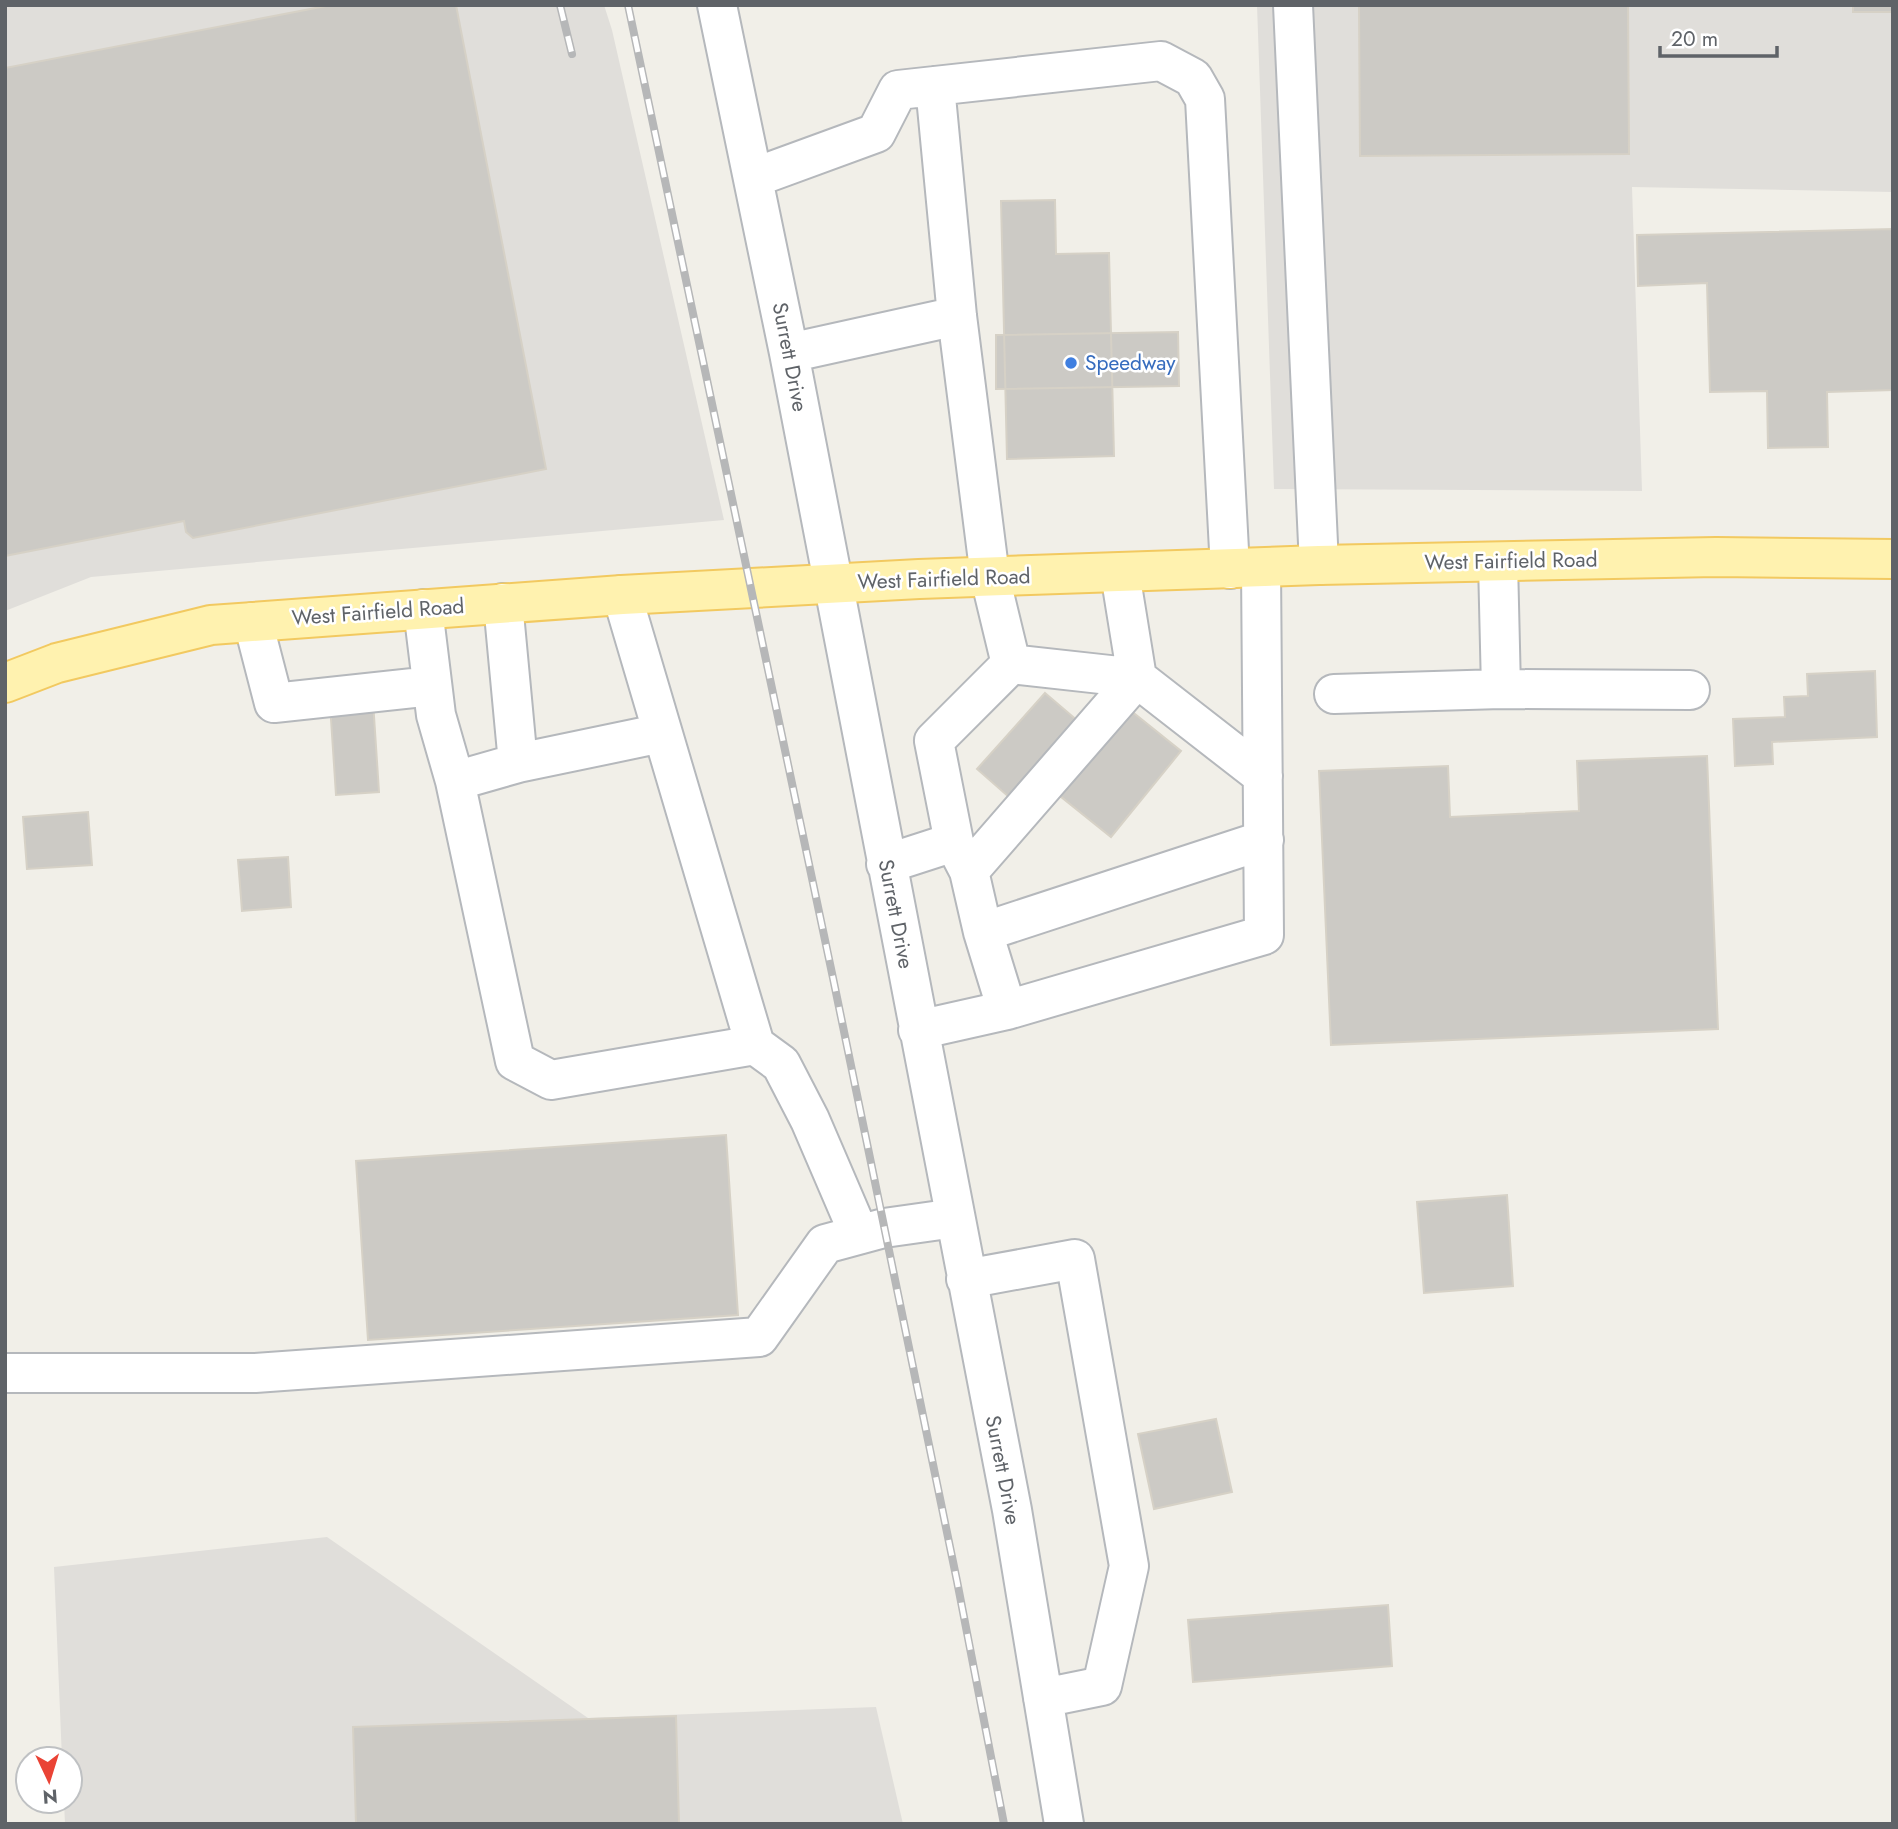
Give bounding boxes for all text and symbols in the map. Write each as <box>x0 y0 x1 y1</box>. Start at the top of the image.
scale bar <box>1660 14 1777 58</box>
text: 20 m <box>1671 24 1718 54</box>
street label: Surrett Drive <box>765 300 815 414</box>
place label: Speedway <box>1085 348 1176 378</box>
marker: Speedway <box>1063 355 1079 371</box>
street label: West Fairfield Road <box>1424 544 1598 578</box>
street label: West Fairfield Road <box>857 561 1031 597</box>
street label: West Fairfield Road <box>291 591 465 633</box>
street label: Surrett Drive <box>871 857 921 971</box>
street label: Surrett Drive <box>978 1413 1028 1527</box>
north arrow <box>14 1745 84 1815</box>
text: N <box>42 1782 59 1810</box>

